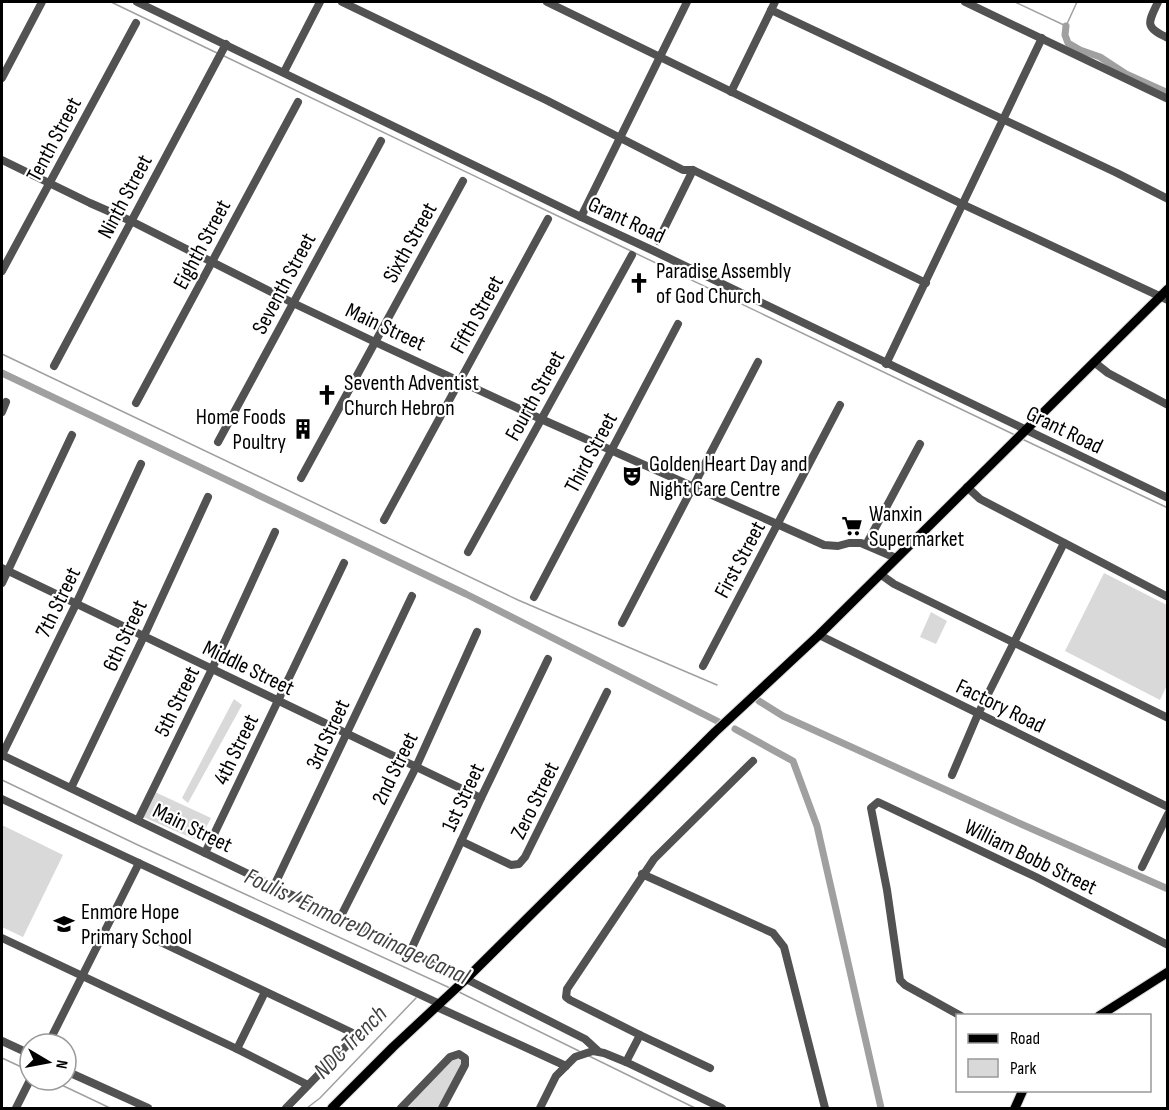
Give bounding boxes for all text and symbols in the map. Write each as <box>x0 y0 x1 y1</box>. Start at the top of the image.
street label: Tenth Street <box>21 93 88 187</box>
street label: Ninth Street <box>92 150 159 243</box>
street label: Grant Road <box>584 191 669 250</box>
street label: Eighth Street <box>168 195 237 294</box>
street label: Sixth Street <box>377 198 444 288</box>
street label: Seventh Street <box>246 228 322 339</box>
place label: Paradise Assembly of God Church <box>656 258 792 310</box>
street label: Fifth Street <box>445 271 510 359</box>
church icon: Paradise Assembly of God Church <box>627 271 651 295</box>
street label: Main Street <box>341 297 430 358</box>
street label: Fourth Street <box>500 346 571 446</box>
place label: Seventh Adventist Church Hebron <box>344 370 479 422</box>
church icon: Seventh Adventist Church Hebron <box>315 383 339 407</box>
street label: Grant Road <box>1022 400 1107 460</box>
place label: Home Foods Poultry <box>196 404 286 456</box>
street label: Third Street <box>559 408 624 498</box>
building icon: Home Foods Poultry <box>291 417 315 441</box>
place label: Golden Heart Day and Night Care Centre <box>649 451 808 503</box>
theatre icon: Golden Heart Day and Night Care Centre <box>620 464 644 488</box>
place label: Wanxin Supermarket <box>869 501 965 553</box>
supermarket icon: Wanxin Supermarket <box>840 514 864 538</box>
street label: First Street <box>709 516 772 603</box>
street label: 7th Street <box>30 563 87 642</box>
street label: 6th Street <box>97 595 154 676</box>
street label: Middle Street <box>198 635 299 702</box>
street label: 5th Street <box>149 662 206 741</box>
street label: Factory Road <box>951 673 1049 739</box>
street label: 3rd Street <box>300 695 356 774</box>
street label: 4th Street <box>208 710 265 789</box>
street label: 2nd Street <box>366 728 425 809</box>
street label: Zero Street <box>505 757 566 844</box>
street label: 1st Street <box>436 759 491 836</box>
street label: Main Street <box>148 798 237 859</box>
street label: William Bobb Street <box>960 814 1101 901</box>
water label: Foulis / Enmore Drainage Canal <box>240 862 474 991</box>
place label: Enmore Hope Primary School <box>81 899 192 951</box>
school or university icon: Enmore Hope Primary School <box>52 912 76 936</box>
water label: NDC Trench <box>308 1000 393 1085</box>
legend <box>956 1014 1151 1092</box>
text: Road <box>1010 1028 1040 1049</box>
north arrow <box>18 1032 78 1092</box>
text: N <box>51 1058 71 1070</box>
text: Park <box>1010 1058 1036 1079</box>

